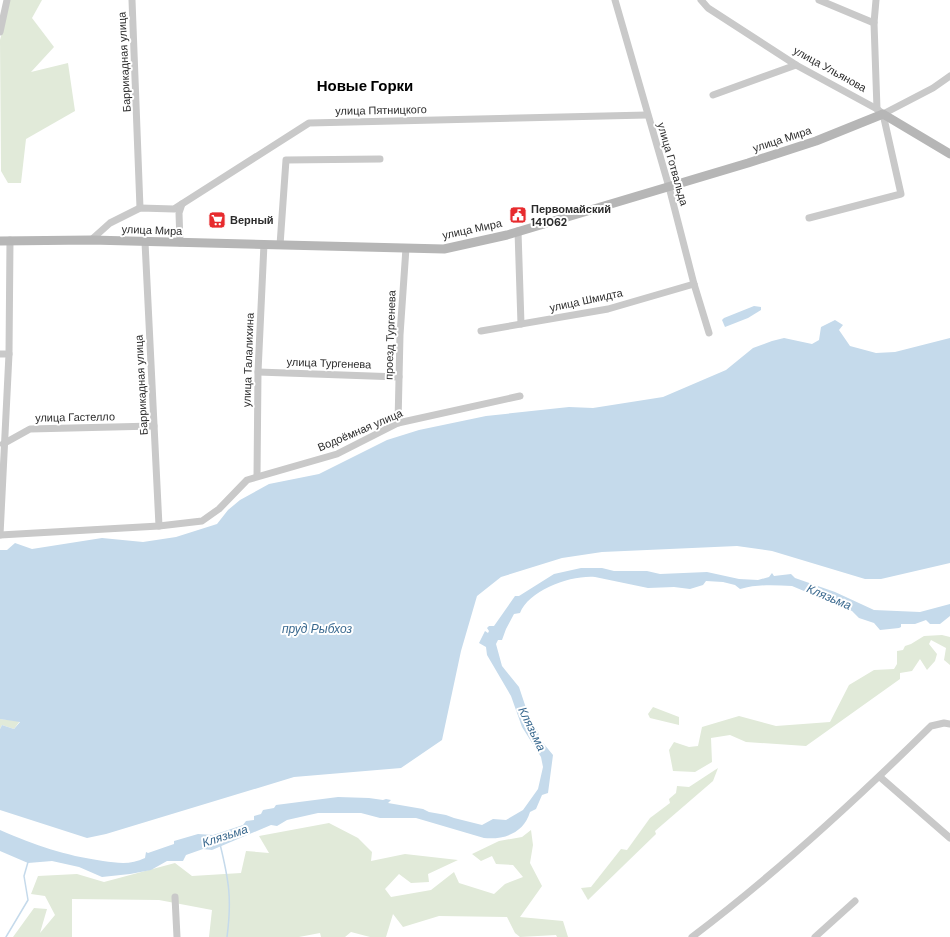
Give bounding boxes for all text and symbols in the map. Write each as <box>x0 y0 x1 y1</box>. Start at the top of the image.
street label: Баррикадная улица <box>114 11 134 113</box>
street label: улица Ульянова <box>791 43 870 95</box>
district label: Новые Горки <box>317 76 413 96</box>
street label: улица Пятницкого <box>335 102 427 118</box>
street label: улица Готвальда <box>654 121 692 208</box>
street label: улица Мира <box>751 123 814 155</box>
place label: Первомайский 141062 <box>531 202 611 229</box>
public building icon: Первомайский 141062 <box>508 205 528 225</box>
supermarket icon: Верный <box>207 210 227 230</box>
place label: Верный <box>230 213 274 227</box>
street label: улица Мира <box>441 216 504 242</box>
street label: улица Мира <box>121 222 183 238</box>
street label: улица Шмидта <box>548 285 625 315</box>
street label: проезд Тургенева <box>381 289 399 380</box>
street label: улица Талалихина <box>239 312 257 407</box>
street label: Баррикадная улица <box>131 334 151 436</box>
street label: улица Тургенева <box>286 355 372 372</box>
street label: Водоёмная улица <box>315 405 405 454</box>
street label: улица Гастелло <box>35 409 115 425</box>
water label: Клязьма <box>804 580 854 614</box>
water label: пруд Рыбхоз <box>282 621 352 637</box>
water label: Клязьма <box>514 704 550 754</box>
water label: Клязьма <box>200 821 250 851</box>

